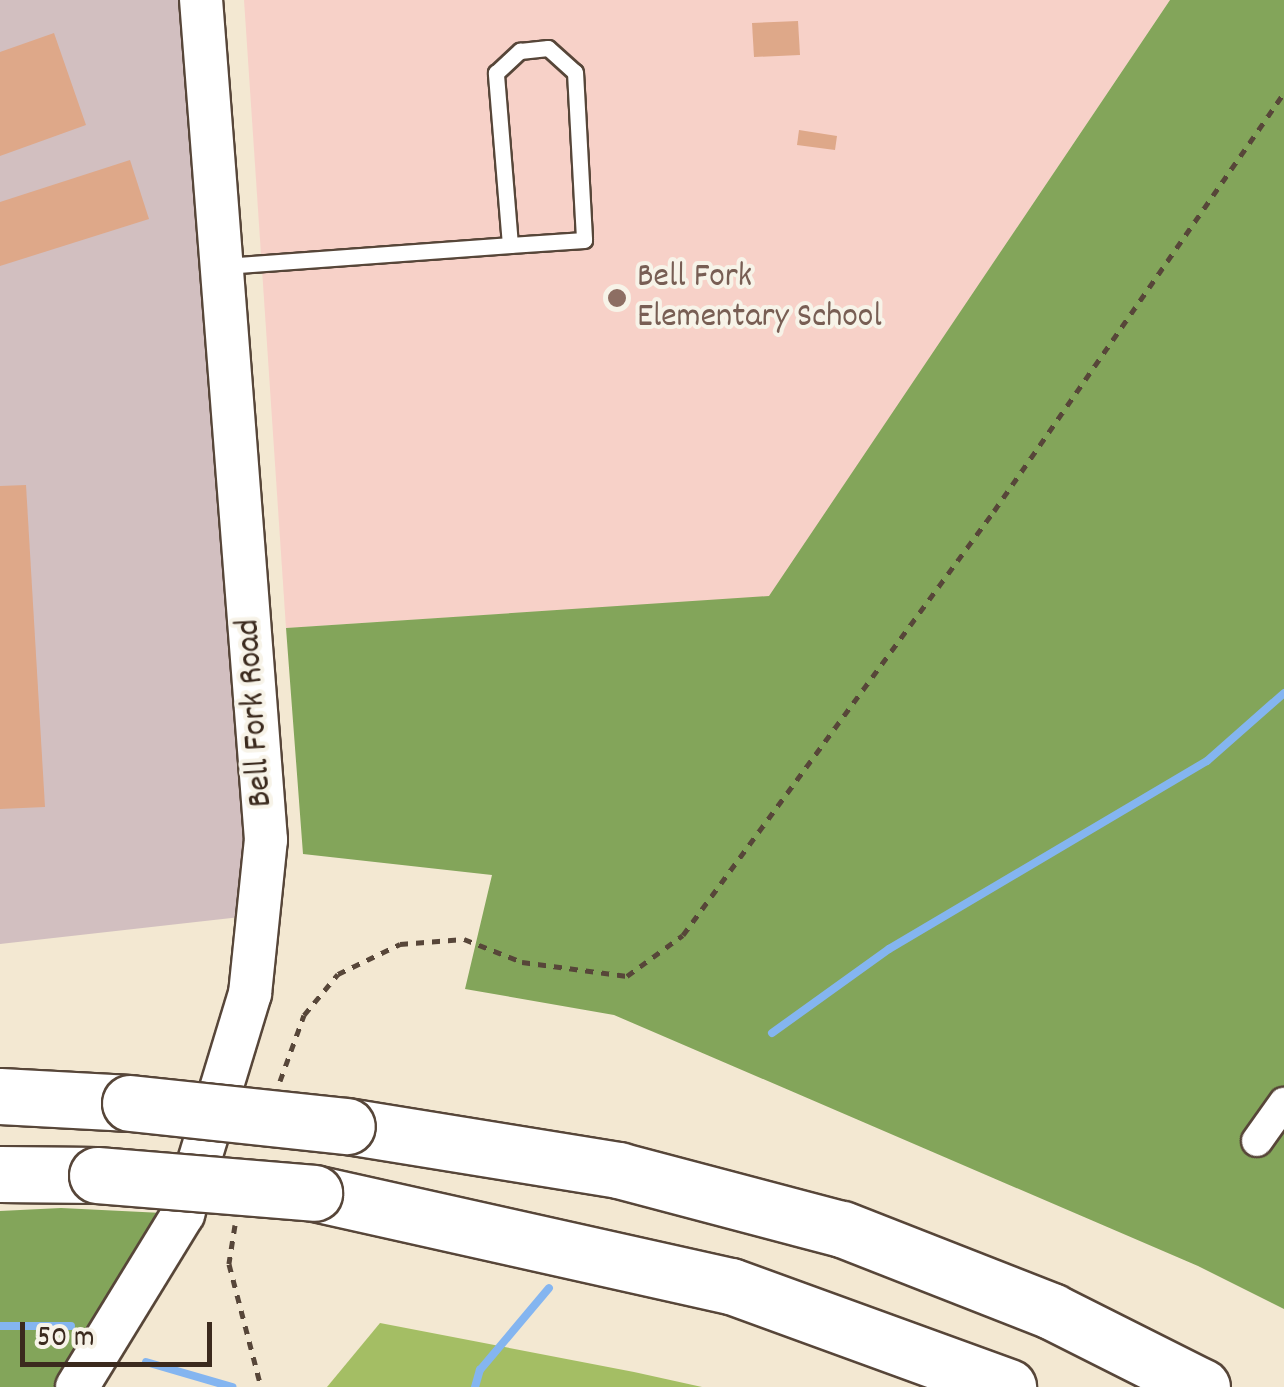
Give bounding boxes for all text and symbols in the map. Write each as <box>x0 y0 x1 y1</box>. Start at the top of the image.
place label: Bell Fork Elementary School <box>637 257 882 339</box>
marker: Bell Fork Elementary School <box>606 287 628 309</box>
street label: Bell Fork Road <box>228 617 284 809</box>
scale bar <box>25 1302 218 1364</box>
text: 50 m <box>37 1318 95 1361</box>

